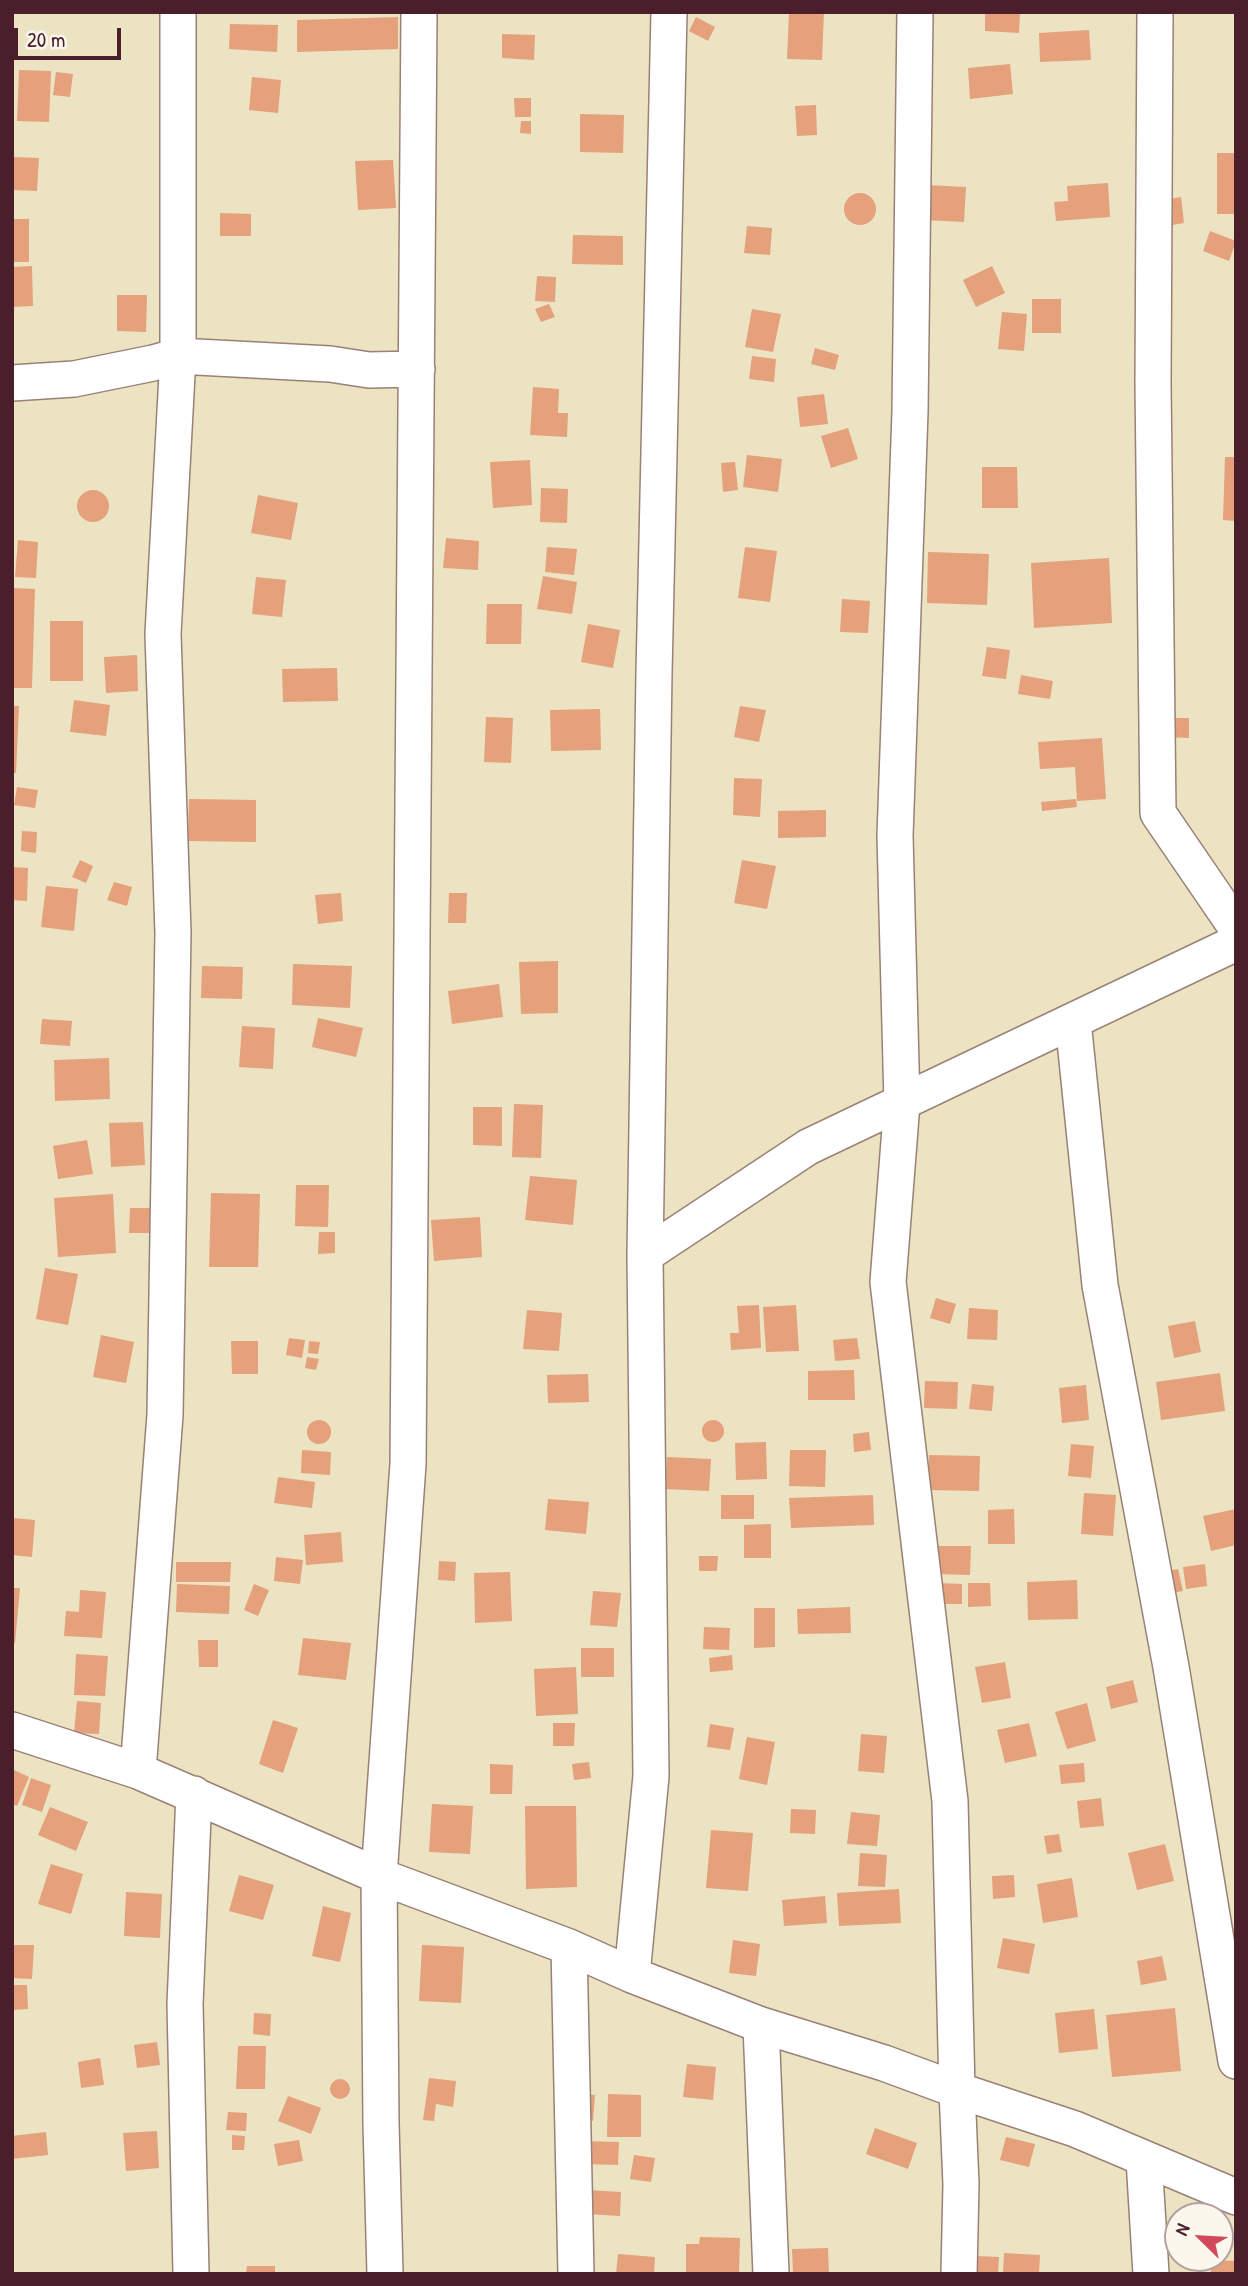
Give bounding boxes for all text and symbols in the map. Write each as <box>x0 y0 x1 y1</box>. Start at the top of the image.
scale bar <box>18 14 124 58</box>
text: 20 m <box>27 25 65 54</box>
north arrow <box>1164 2202 1234 2272</box>
text: N <box>1168 2219 1196 2239</box>

